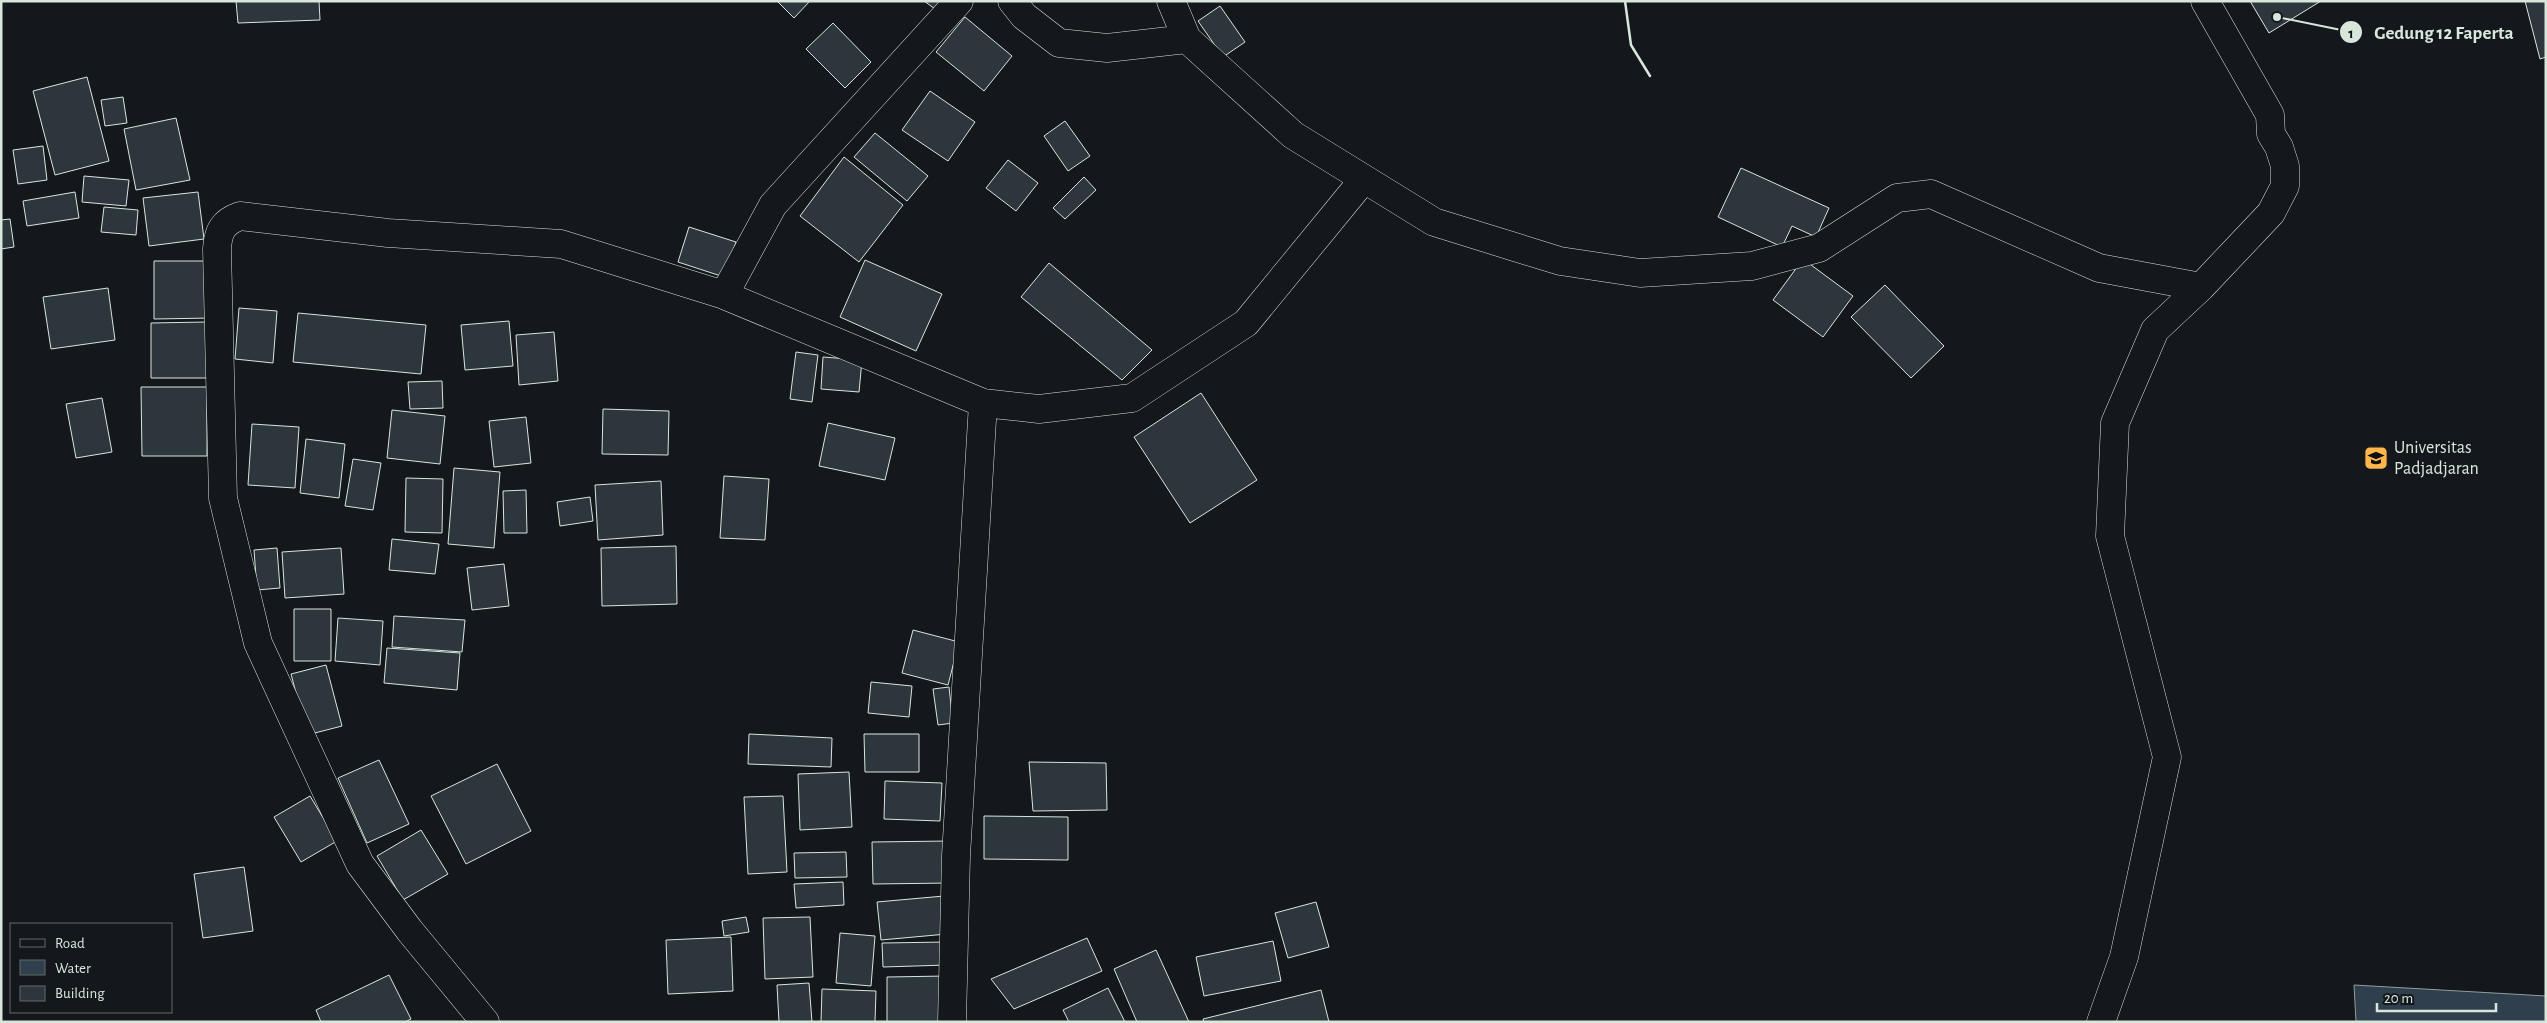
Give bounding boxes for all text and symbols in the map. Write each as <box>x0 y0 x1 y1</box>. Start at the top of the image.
callout: Gedung 12 Faperta <box>2339 15 2523 49</box>
text: Gedung 12 Faperta <box>2374 24 2514 43</box>
text: 1 <box>2348 26 2354 41</box>
place label: Universitas Padjadjaran <box>2394 439 2479 478</box>
school or university icon: Universitas Padjadjaran <box>2363 445 2389 471</box>
legend <box>10 923 172 1013</box>
text: Road <box>55 936 85 951</box>
text: Water <box>55 961 91 976</box>
scale bar <box>2377 980 2496 1012</box>
text: Building <box>55 986 105 1001</box>
text: 20 m <box>2384 991 2413 1006</box>

